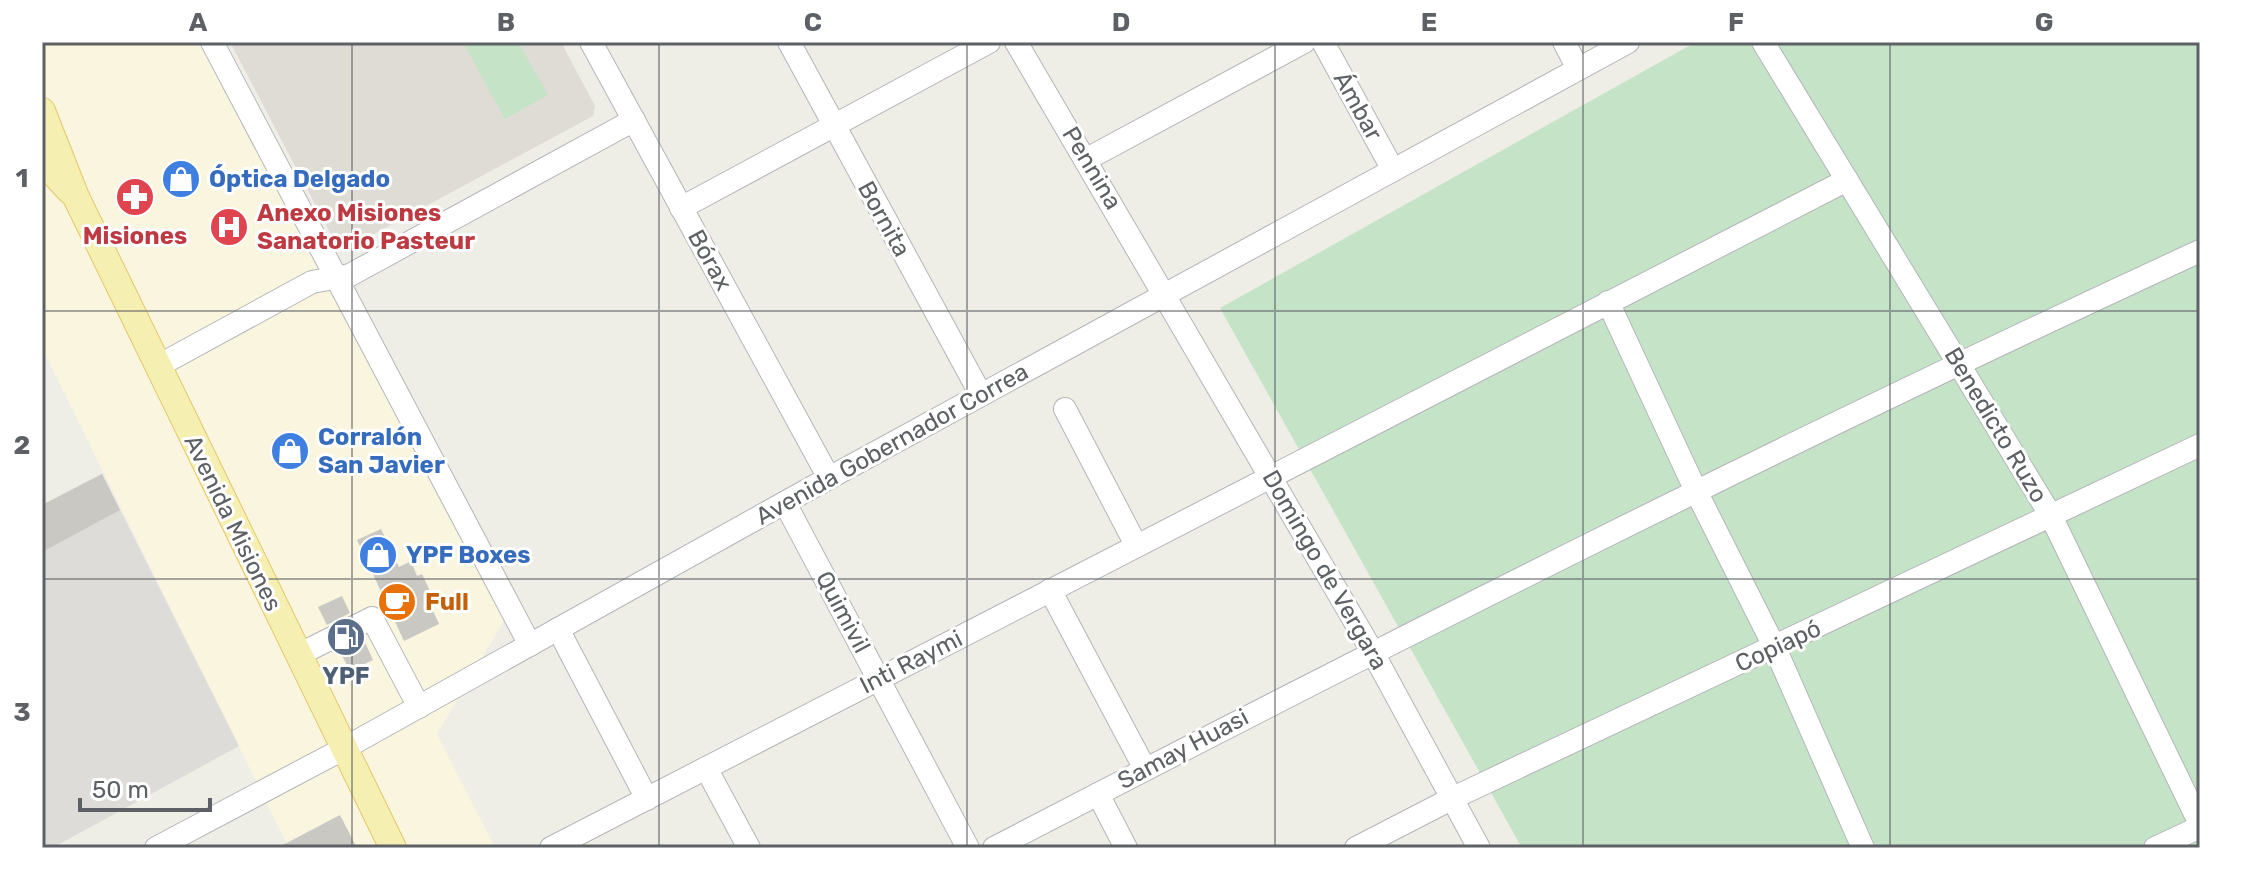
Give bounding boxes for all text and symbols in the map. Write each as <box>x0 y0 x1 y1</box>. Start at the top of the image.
text: A <box>189 7 208 38</box>
text: B <box>497 7 515 38</box>
text: C <box>804 7 822 38</box>
text: D <box>1112 7 1130 38</box>
text: E <box>1421 7 1437 38</box>
text: F <box>1728 7 1744 38</box>
text: G <box>2035 7 2053 38</box>
street label: Ámbar <box>1328 67 1388 145</box>
street label: Pennina <box>1056 122 1128 214</box>
shop icon: Óptica Delgado <box>160 158 202 200</box>
text: 1 <box>16 163 28 194</box>
place label: Óptica Delgado <box>209 164 390 193</box>
pharmacy icon: Misiones <box>114 176 156 218</box>
street label: Bornita <box>852 176 916 262</box>
place label: Anexo Misiones Sanatorio Pasteur <box>257 199 475 255</box>
hospital icon: Anexo Misiones Sanatorio Pasteur <box>208 206 250 248</box>
place label: Misiones <box>83 222 187 250</box>
street label: Bórax <box>682 225 738 295</box>
street label: Benedicto Ruzo <box>1939 342 2053 508</box>
street label: Avenida Gobernador Correa <box>751 357 1033 531</box>
place label: Corralón San Javier <box>318 423 445 479</box>
text: 2 <box>14 430 30 461</box>
street label: Avenida Misiones <box>178 430 288 616</box>
shop icon: Corralón San Javier <box>269 430 311 472</box>
street label: Domingo de Vergara <box>1257 465 1393 675</box>
shop icon: YPF Boxes <box>357 534 399 576</box>
place label: YPF Boxes <box>406 541 530 569</box>
street label: Quimivil <box>810 566 876 658</box>
cafe icon: Full <box>376 581 418 623</box>
place label: Full <box>425 588 469 616</box>
street label: Copiapó <box>1731 614 1825 678</box>
fuel station icon: YPF <box>325 616 367 658</box>
street label: Inti Raymi <box>855 624 967 700</box>
place label: YPF <box>322 662 370 690</box>
text: 3 <box>13 697 31 728</box>
street label: Samay Huasi <box>1113 703 1253 795</box>
scale bar <box>80 762 210 812</box>
text: 50 m <box>92 776 149 804</box>

